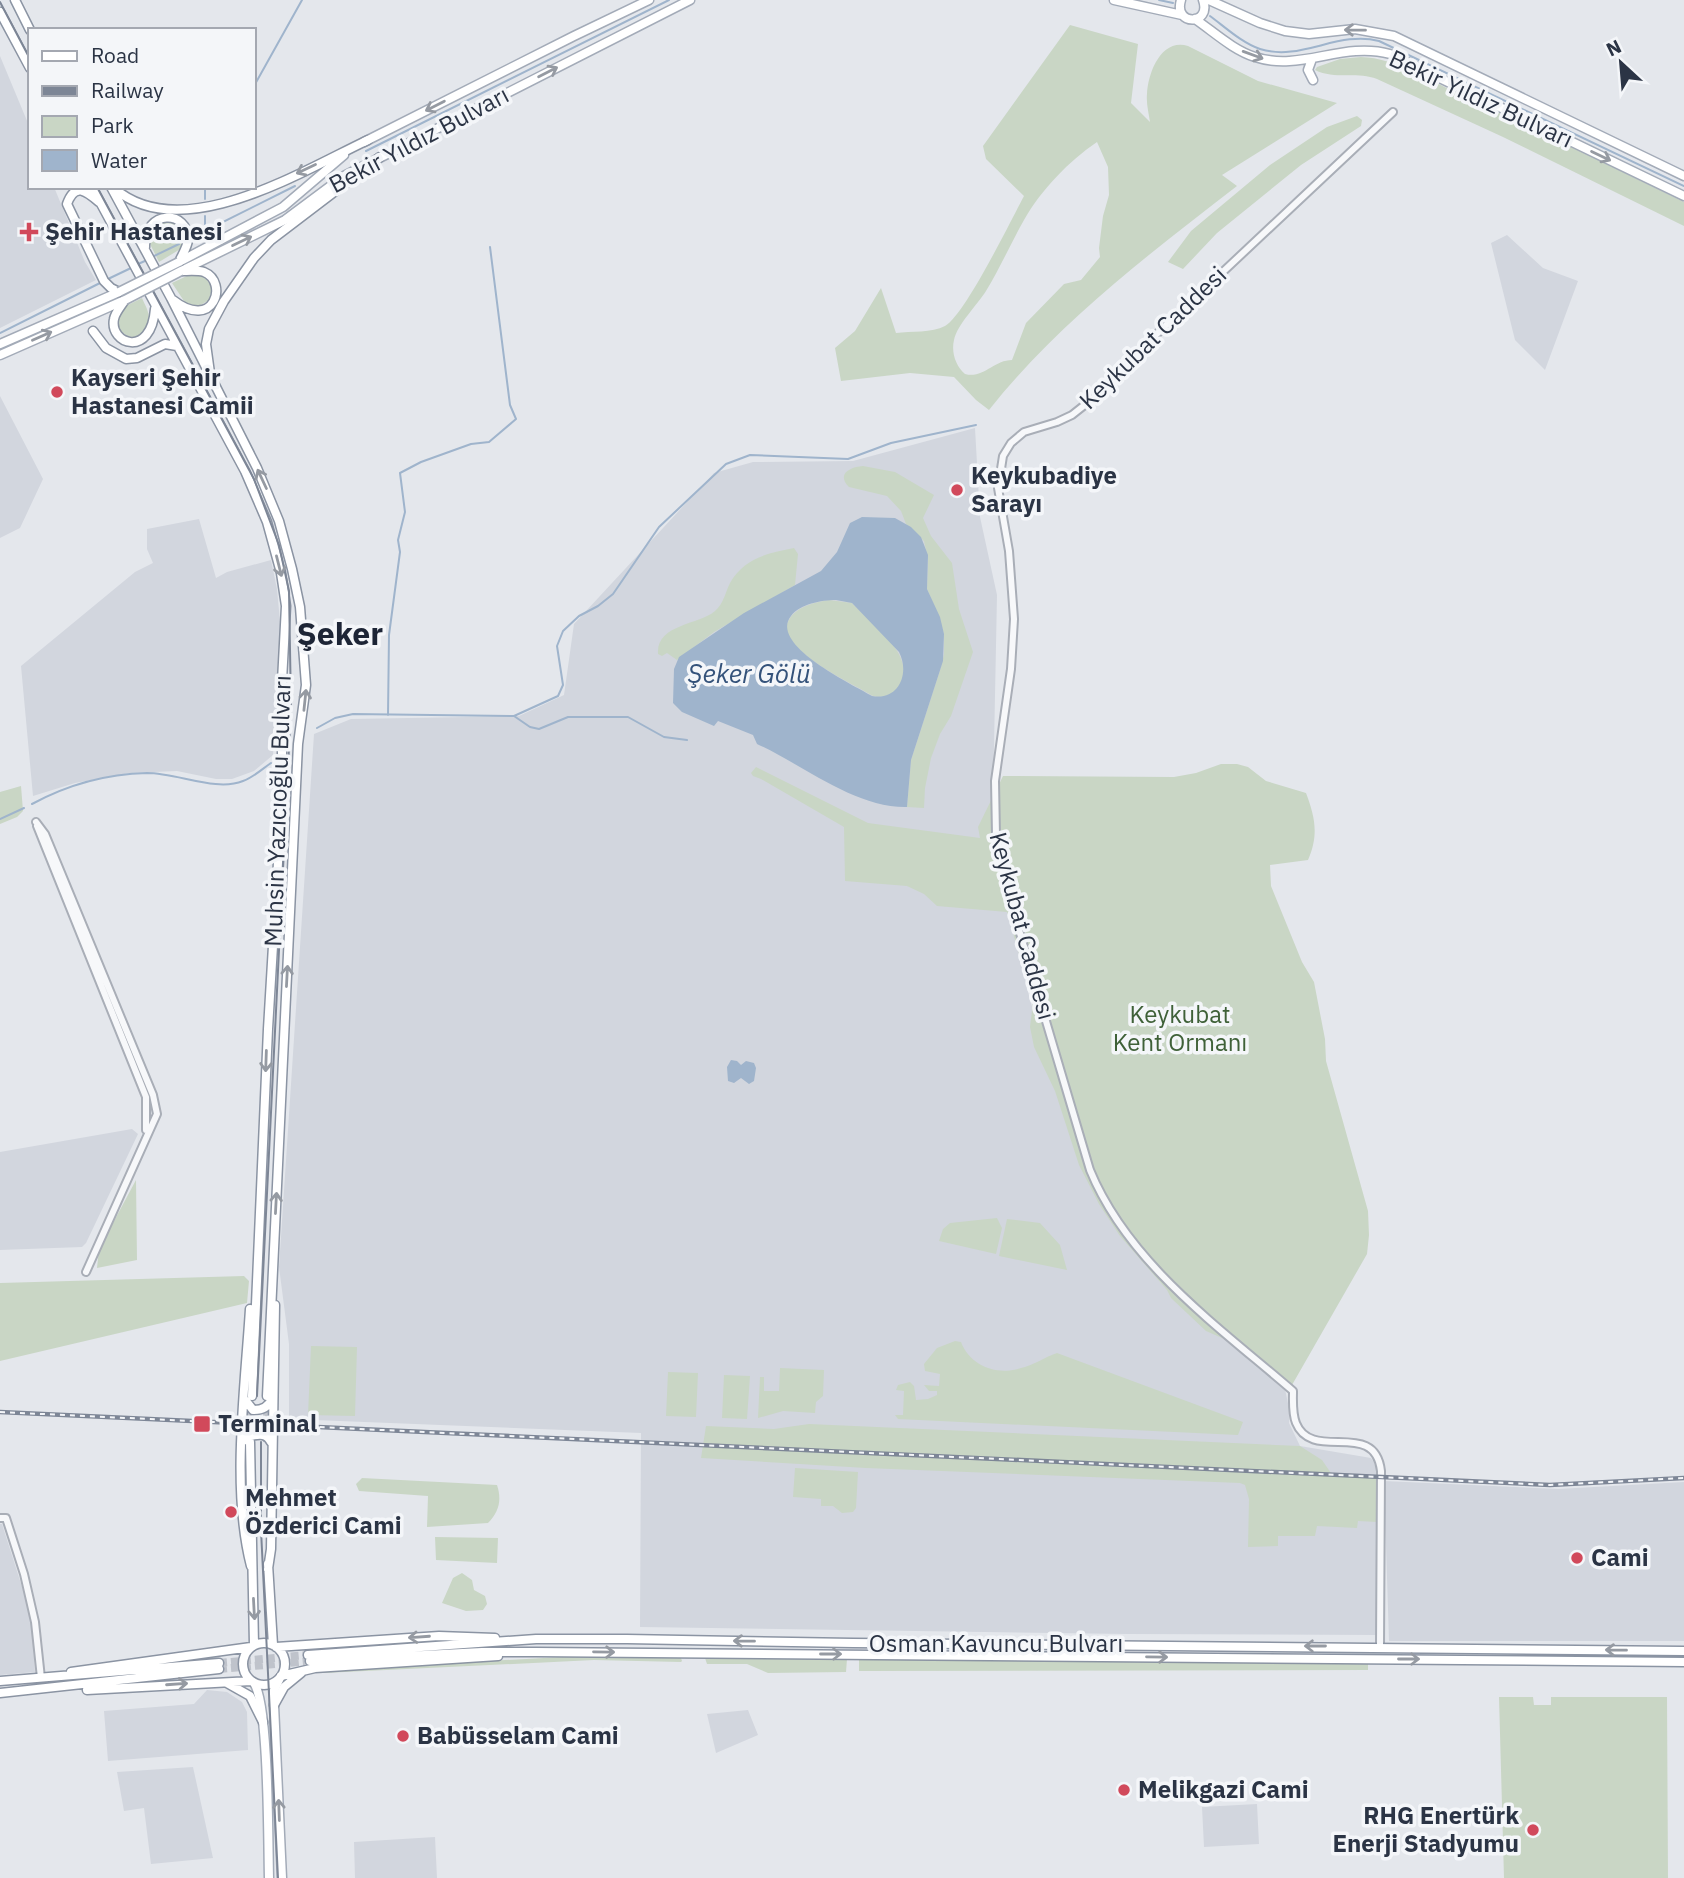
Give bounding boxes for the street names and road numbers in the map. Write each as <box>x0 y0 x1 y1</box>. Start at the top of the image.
street label: Bekir Yıldız Bulvarı <box>1384 41 1578 155</box>
street label: Bekir Yıldız Bulvarı <box>323 78 514 200</box>
street label: Keykubat Caddesi <box>1072 259 1233 416</box>
street label: Muhsin Yazıcıoğlu Bulvarı <box>256 675 298 947</box>
street label: Keykubat Caddesi <box>983 828 1063 1023</box>
street label: Osman Kavuncu Bulvarı <box>869 1627 1123 1659</box>

